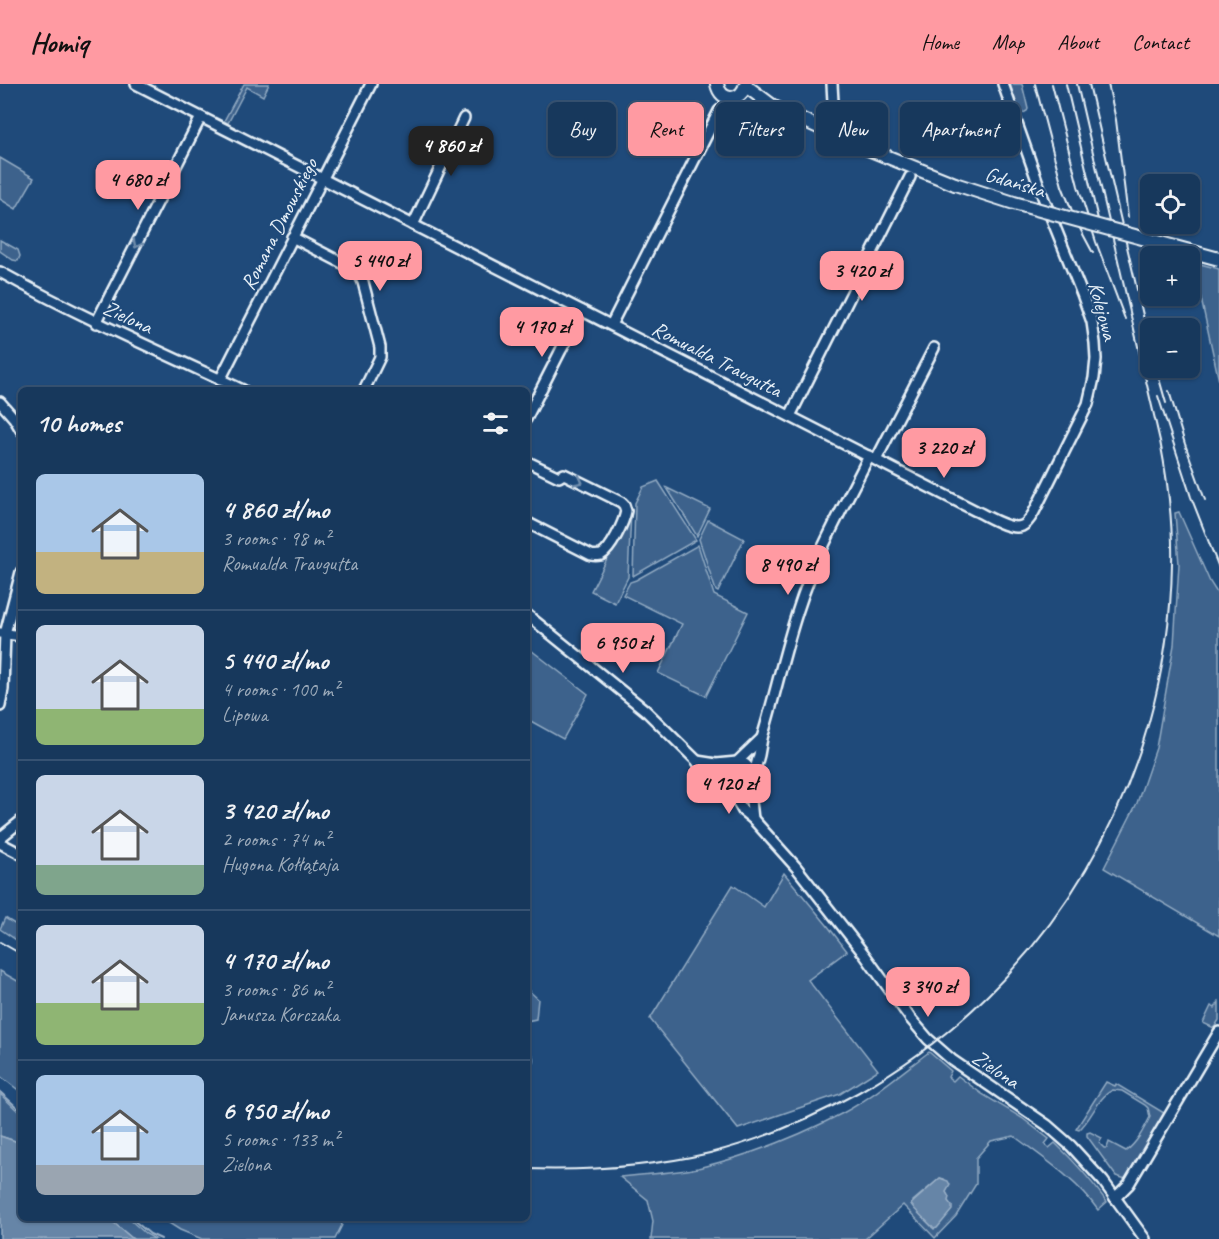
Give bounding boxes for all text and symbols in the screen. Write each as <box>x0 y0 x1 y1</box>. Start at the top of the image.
text: Homiq <box>30 25 88 60</box>
text: Home <box>921 29 959 55</box>
text: Map <box>992 29 1024 55</box>
text: About <box>1057 29 1099 55</box>
text: Contact <box>1132 29 1189 55</box>
chip: Buy <box>548 102 616 156</box>
chip: Rent <box>628 102 704 156</box>
chip: Filters <box>716 102 804 156</box>
chip: New <box>816 102 888 156</box>
chip: Apartment <box>900 102 1020 156</box>
pin: 4 860 zł <box>389 126 513 177</box>
text: 4 860 zł <box>423 133 479 158</box>
street label: Romana Dmowskiego <box>235 152 324 294</box>
pin: 4 680 zł <box>76 160 200 211</box>
street label: Gdańska <box>982 161 1050 204</box>
text: 4 680 zł <box>110 167 166 192</box>
map controls <box>1140 174 1200 378</box>
button: locate <box>1140 174 1200 234</box>
one-way arrow <box>132 238 144 249</box>
pin: 5 440 zł <box>318 241 442 292</box>
button: + <box>1140 246 1200 306</box>
text: 5 440 zł <box>352 248 408 273</box>
pin: 3 420 zł <box>800 251 924 302</box>
text: 3 420 zł <box>834 258 890 283</box>
street label: Kolejowa <box>1083 279 1124 345</box>
street label: Zielona <box>99 294 158 340</box>
pin: 4 170 zł <box>480 307 604 358</box>
text: 4 170 zł <box>514 314 570 339</box>
street label: Romualda Traugutta <box>648 315 788 404</box>
button: − <box>1140 318 1200 378</box>
text: 10 homes <box>36 407 121 440</box>
icon: filters <box>479 407 512 440</box>
pin: 3 220 zł <box>882 428 1006 479</box>
text: 3 220 zł <box>916 435 972 460</box>
one-way arrow <box>573 474 583 485</box>
text: 4 860 zł/mo <box>222 493 329 526</box>
icon: home <box>84 498 156 570</box>
text: 3 rooms · 98 m² <box>222 526 330 551</box>
pin: 8 490 zł <box>726 545 850 596</box>
text: Romualda Traugutta <box>222 551 357 576</box>
text: 8 490 zł <box>760 552 816 577</box>
pin: 6 950 zł <box>561 623 685 674</box>
text: 6 950 zł <box>595 630 651 655</box>
text: 5 440 zł/mo <box>222 644 328 677</box>
icon: home <box>84 649 156 721</box>
text: 4 rooms · 100 m² <box>222 677 339 702</box>
text: Lipowa <box>222 702 268 727</box>
pin: 4 120 zł <box>667 764 791 815</box>
text: 4 120 zł <box>701 771 757 796</box>
text: 3 420 zł/mo <box>222 794 329 827</box>
icon: home <box>84 799 156 871</box>
text: 2 rooms · 74 m² <box>222 827 330 852</box>
text: Hugona Kołłątaja <box>222 852 338 877</box>
text: 4 170 zł/mo <box>222 944 329 977</box>
icon: home <box>84 949 156 1021</box>
pin: 3 340 zł <box>866 967 990 1018</box>
text: 3 340 zł <box>900 974 956 999</box>
text: 3 rooms · 86 m² <box>222 977 330 1002</box>
text: Janusza Korczaka <box>222 1002 339 1027</box>
street label: Zielona <box>967 1044 1026 1095</box>
text: 6 950 zł/mo <box>222 1094 329 1127</box>
icon: home <box>84 1099 156 1171</box>
text: 5 rooms · 133 m² <box>222 1127 339 1152</box>
text: Zielona <box>222 1152 271 1177</box>

